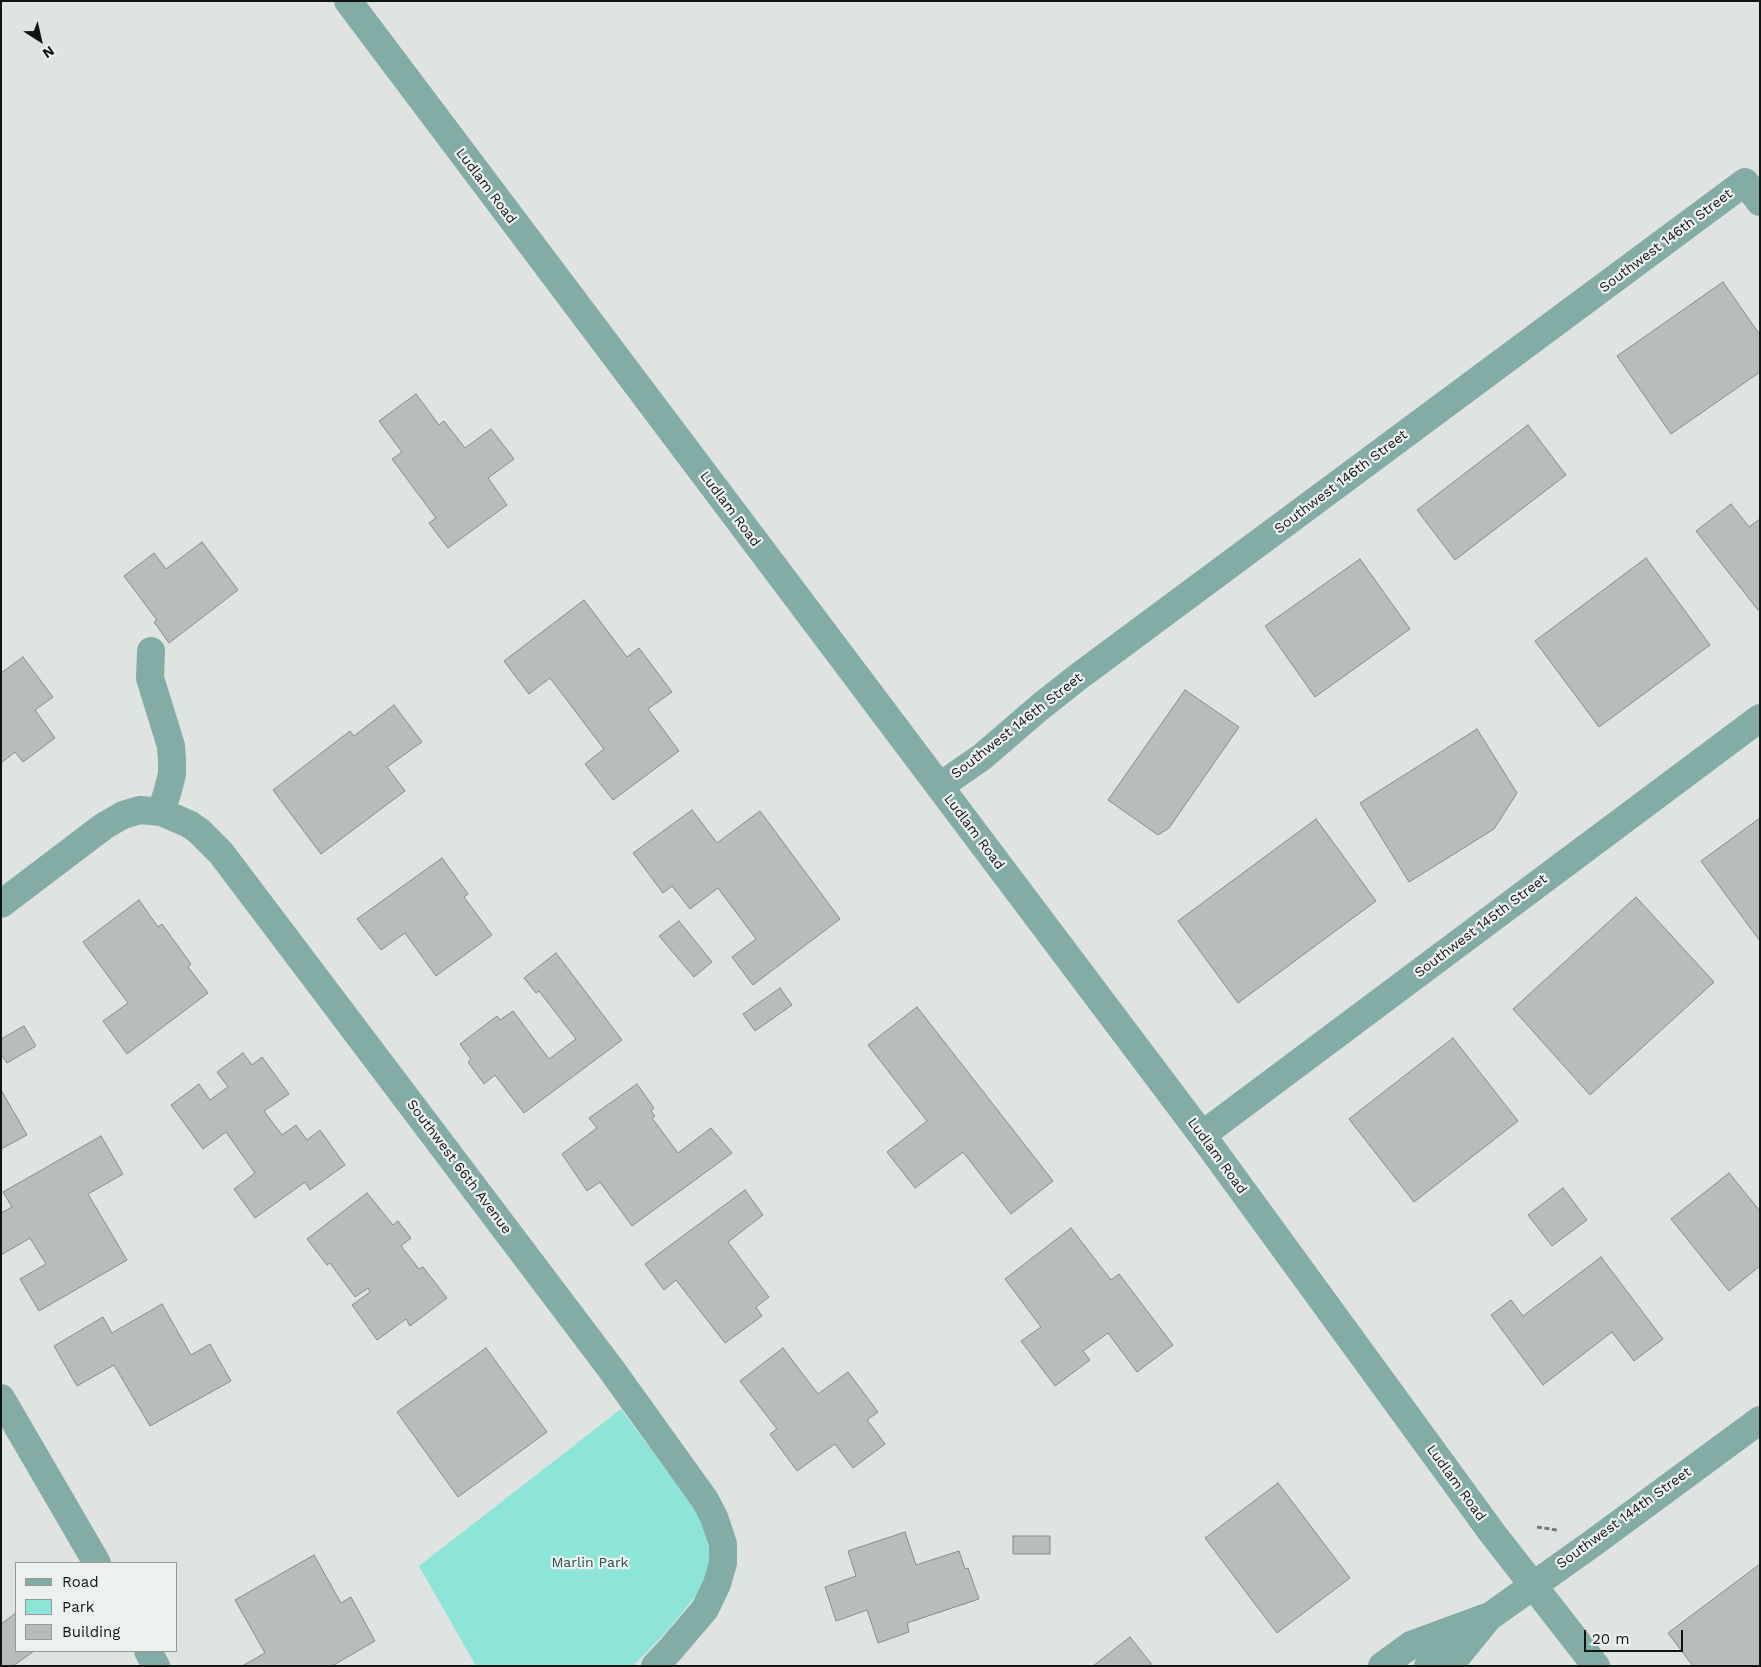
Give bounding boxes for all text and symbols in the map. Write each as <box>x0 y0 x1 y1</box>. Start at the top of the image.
north arrow <box>15 15 65 65</box>
text: N <box>40 43 57 62</box>
street label: Ludlam Road <box>452 145 520 227</box>
street label: Southwest 146th Street <box>1596 186 1736 296</box>
street label: Southwest 146th Street <box>1271 427 1411 537</box>
street label: Ludlam Road <box>696 468 764 550</box>
street label: Southwest 146th Street <box>948 670 1086 782</box>
street label: Ludlam Road <box>940 791 1008 873</box>
street label: Southwest 145th Street <box>1411 871 1551 981</box>
street label: Southwest 66th Avenue <box>403 1097 515 1237</box>
street label: Ludlam Road <box>1184 1115 1250 1197</box>
street label: Ludlam Road <box>1423 1442 1489 1524</box>
street label: Southwest 144th Street <box>1554 1464 1694 1572</box>
park label: Marlin Park <box>551 1555 629 1571</box>
legend <box>15 1562 178 1652</box>
text: Road <box>62 1573 99 1591</box>
text: Park <box>62 1598 94 1616</box>
scale bar <box>1586 1620 1685 1652</box>
text: Building <box>62 1623 120 1641</box>
text: 20 m <box>1592 1630 1630 1648</box>

